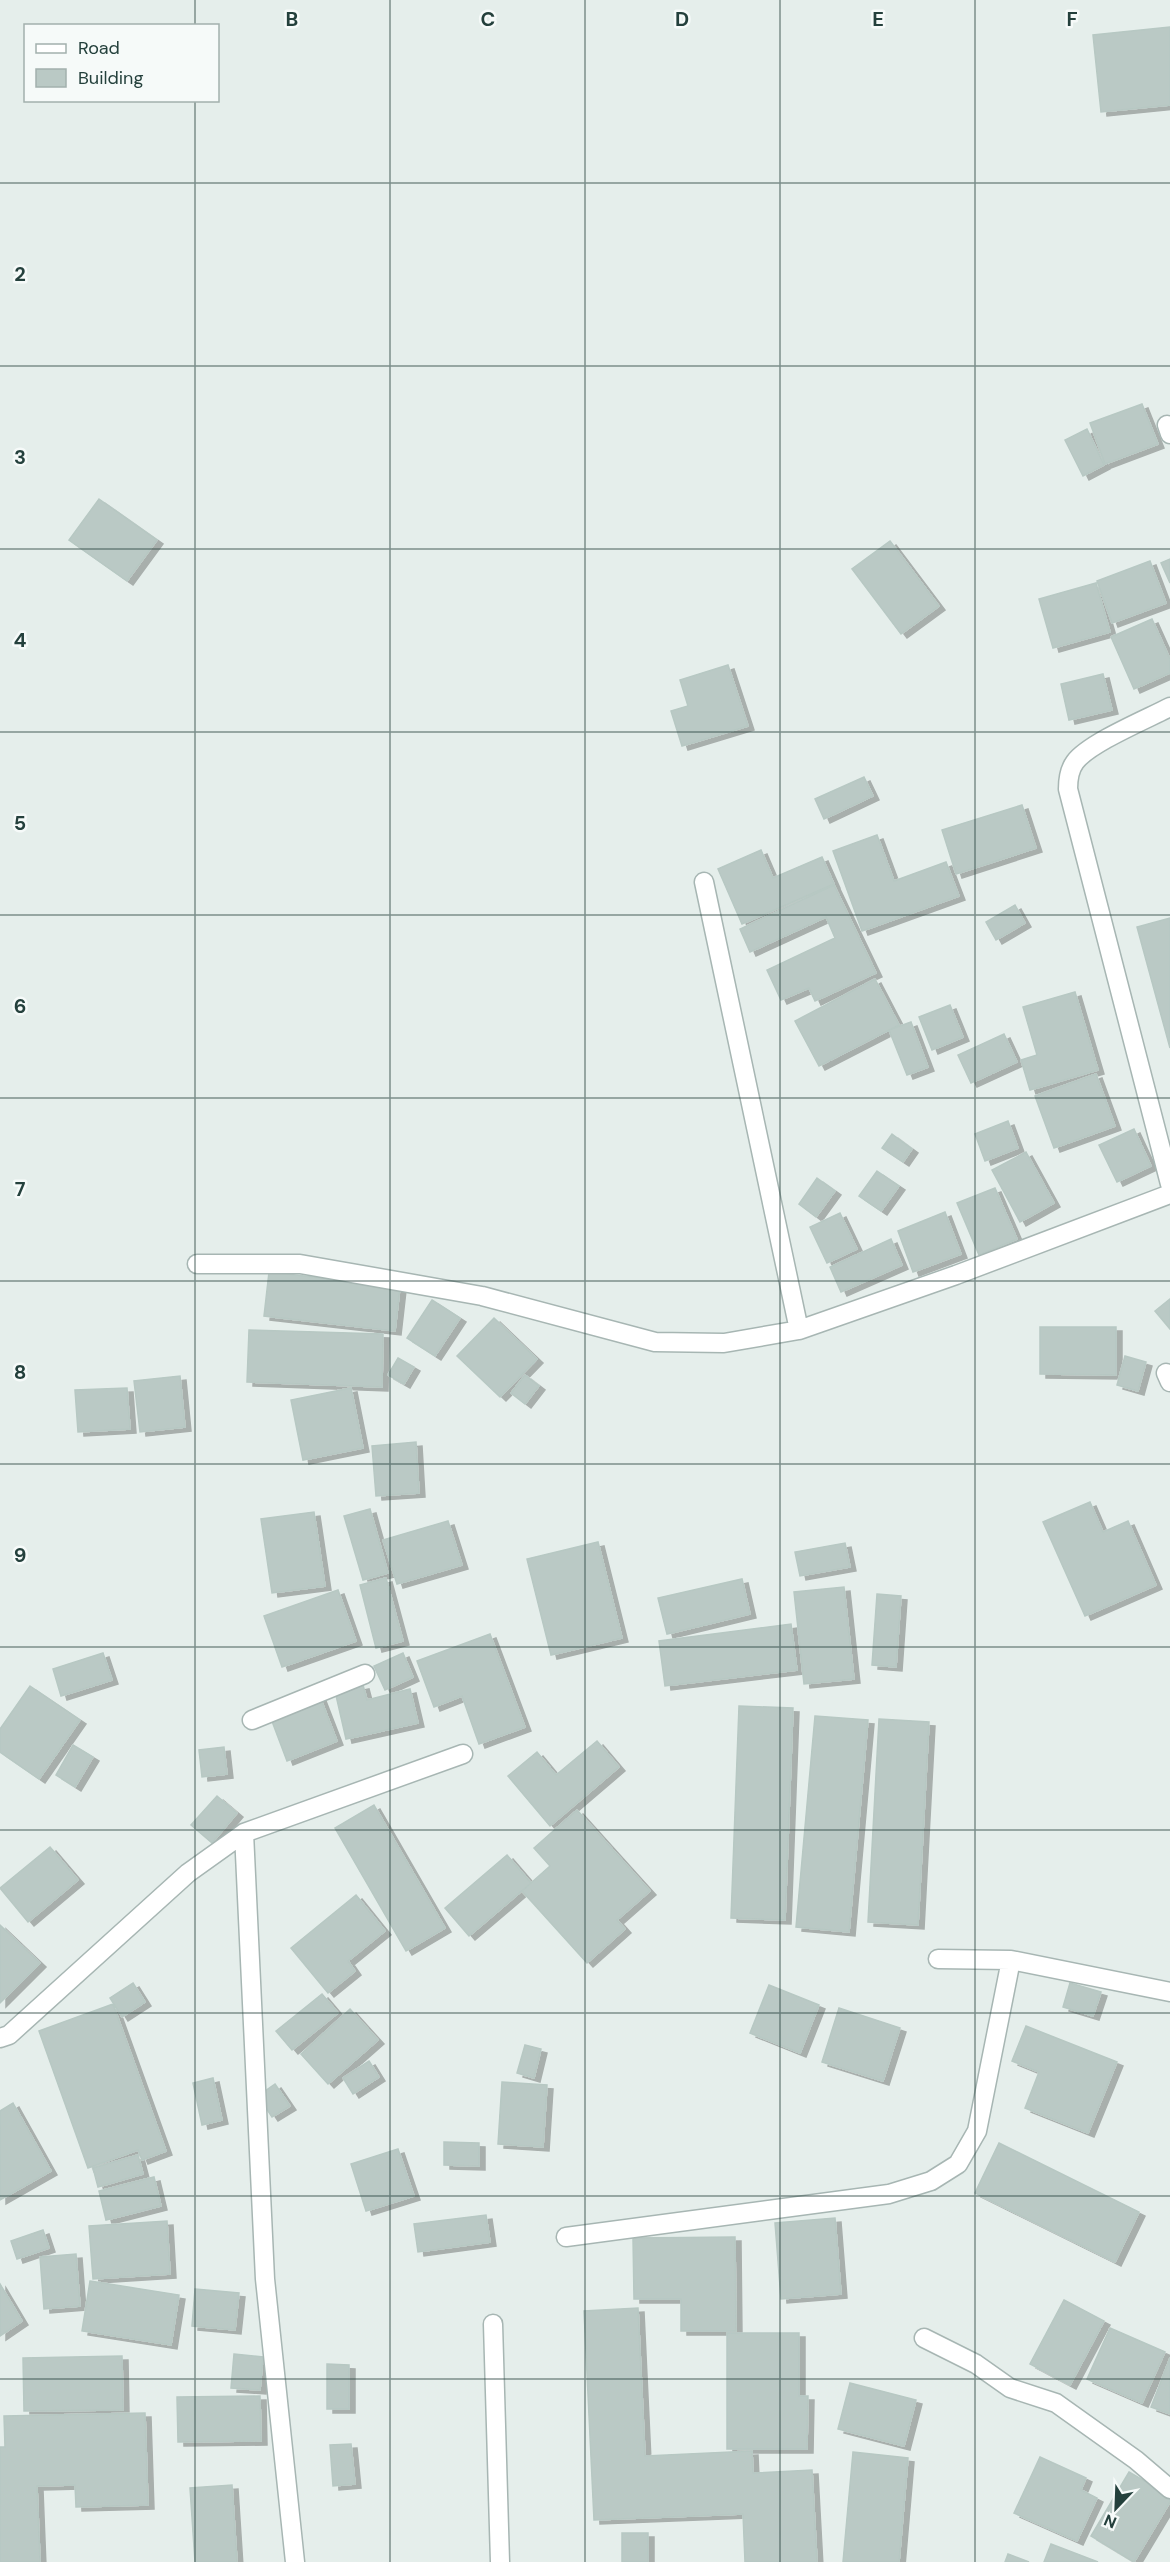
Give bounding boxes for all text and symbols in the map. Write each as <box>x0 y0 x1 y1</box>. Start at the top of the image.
text: B <box>286 6 298 32</box>
text: C <box>481 6 495 32</box>
text: D <box>675 6 689 32</box>
text: E <box>872 6 884 32</box>
text: F <box>1066 6 1078 32</box>
legend <box>24 24 219 102</box>
text: Road <box>78 36 120 60</box>
text: Building <box>78 66 143 90</box>
text: 2 <box>14 261 26 287</box>
text: 3 <box>14 444 26 470</box>
text: 4 <box>14 627 27 653</box>
text: 5 <box>14 810 26 836</box>
text: 6 <box>14 993 26 1019</box>
text: 7 <box>15 1176 26 1202</box>
text: 8 <box>14 1359 26 1385</box>
text: 9 <box>14 1542 26 1568</box>
north arrow <box>1086 2478 1146 2538</box>
text: N <box>1101 2509 1120 2533</box>

